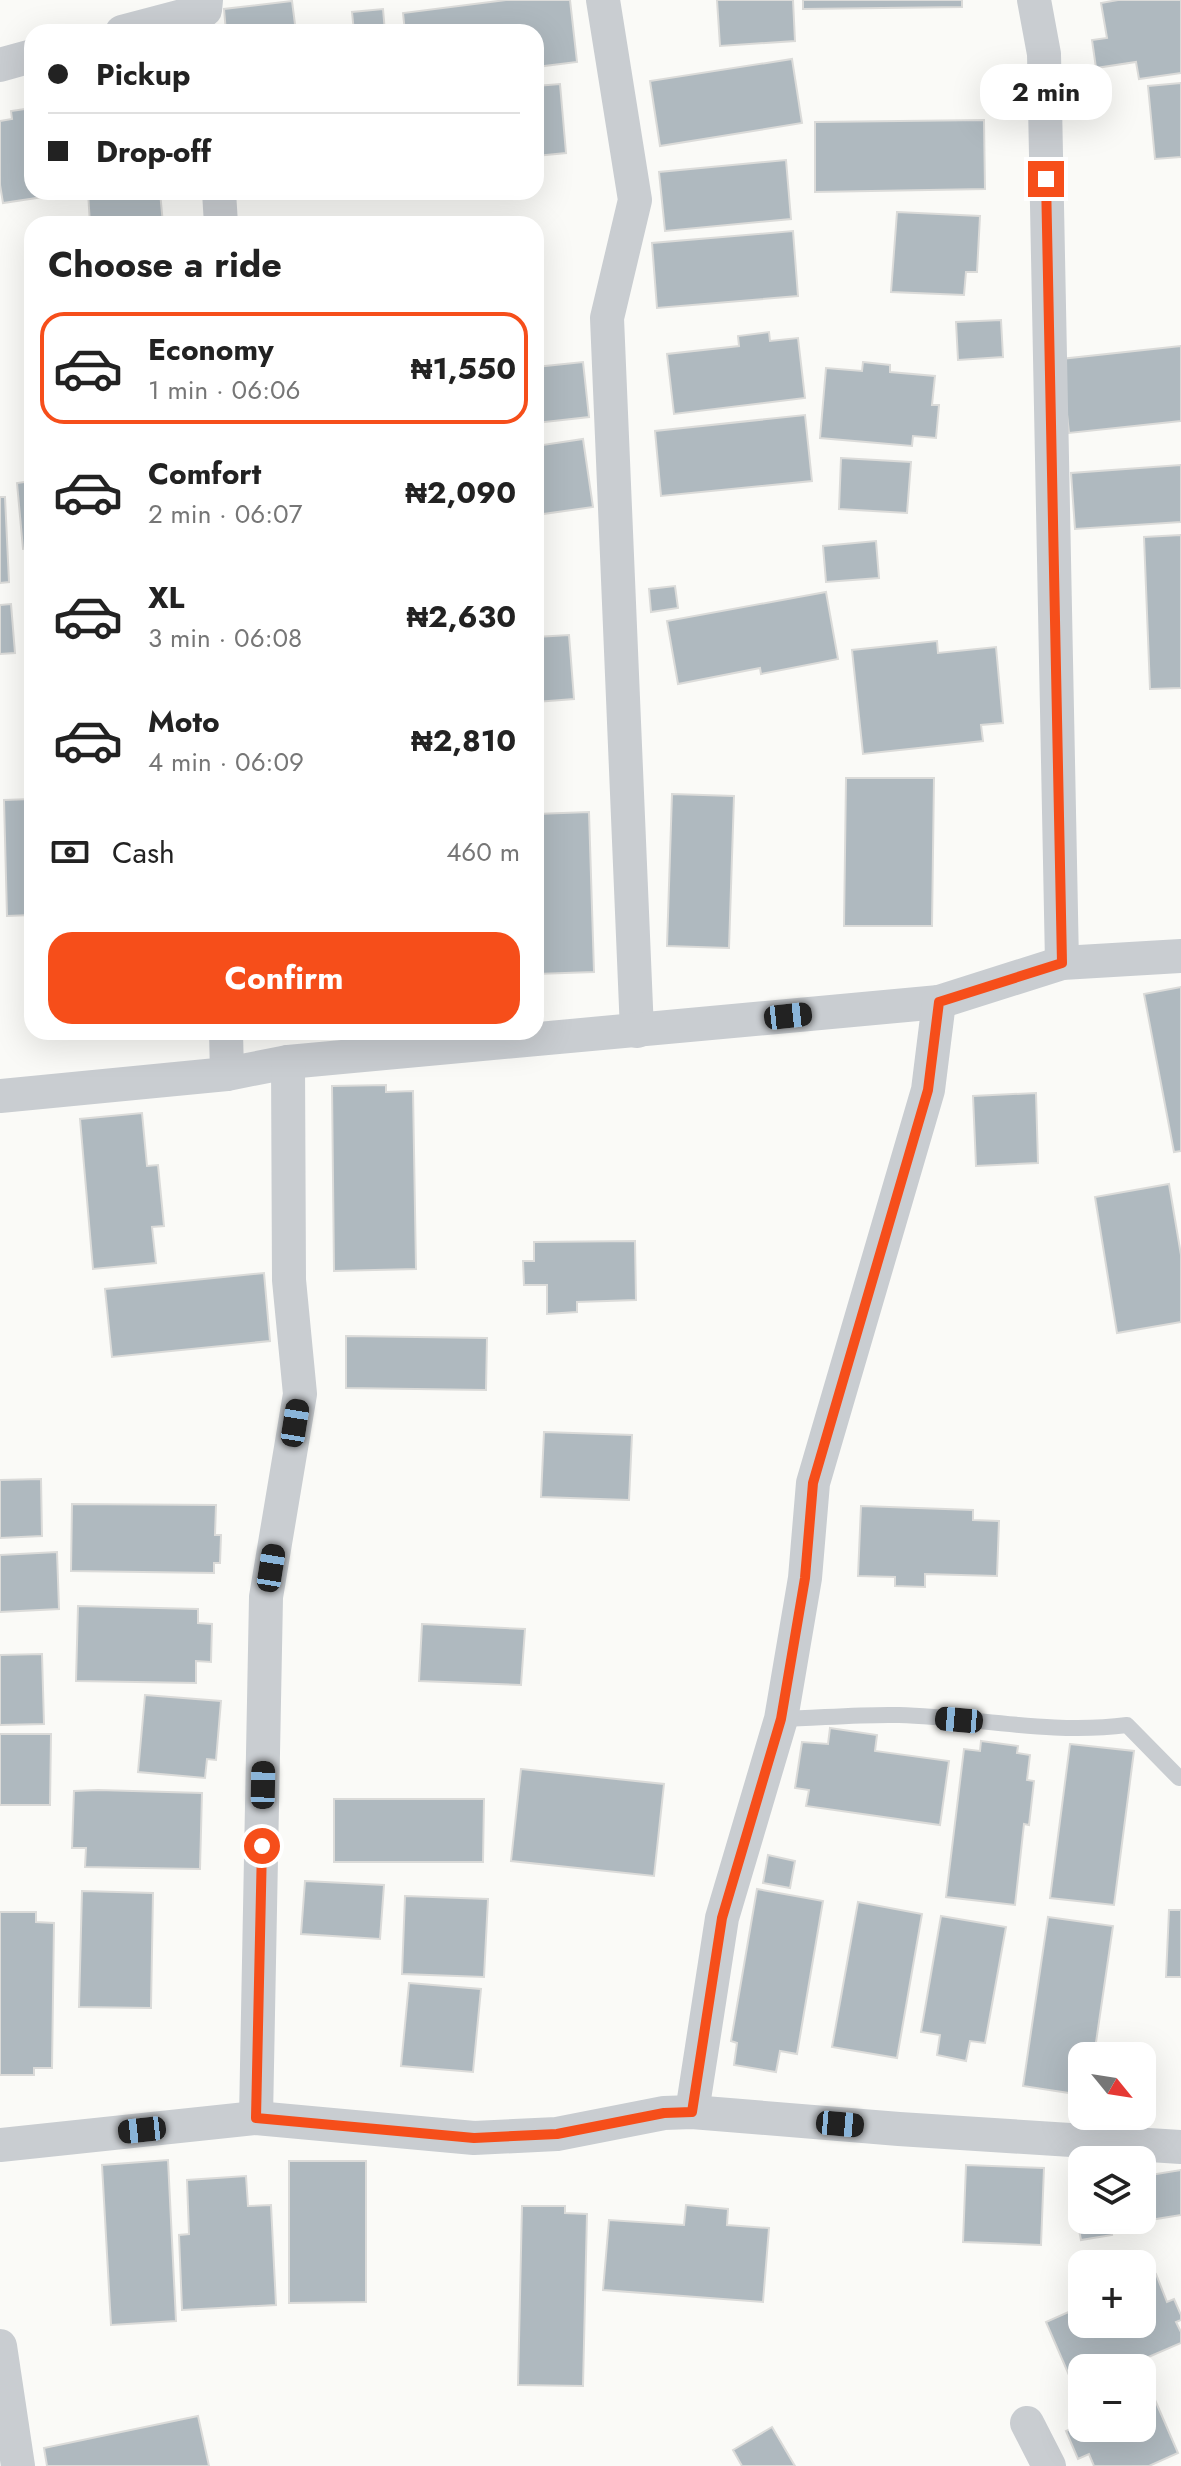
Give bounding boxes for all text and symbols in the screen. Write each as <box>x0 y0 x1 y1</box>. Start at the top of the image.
text: Pickup <box>96 53 191 96</box>
callout: 2 min <box>980 63 1112 119</box>
text: 2 min <box>1012 73 1080 111</box>
text: Drop-off <box>96 130 211 173</box>
route end <box>1028 161 1064 197</box>
text: Choose a ride <box>48 238 282 290</box>
text: Economy <box>148 328 274 371</box>
icon: car <box>52 332 124 404</box>
text: ₦1,550 <box>411 347 516 390</box>
text: 1 min · 06:06 <box>148 371 301 409</box>
text: Comfort <box>148 452 261 495</box>
icon: car <box>52 456 124 528</box>
text: ₦2,090 <box>405 471 516 514</box>
text: 2 min · 06:07 <box>148 495 302 533</box>
text: XL <box>148 576 184 619</box>
icon: car <box>52 580 124 652</box>
text: ₦2,630 <box>406 595 516 638</box>
text: 3 min · 06:08 <box>148 619 302 657</box>
text: Moto <box>148 700 220 743</box>
icon: car <box>52 704 124 776</box>
text: ₦2,810 <box>411 719 516 762</box>
text: 4 min · 06:09 <box>148 743 304 781</box>
icon: cash <box>48 830 92 874</box>
text: Cash <box>112 831 175 874</box>
text: 460 m <box>446 833 520 871</box>
button: Confirm <box>48 932 520 1024</box>
car <box>763 1002 813 1030</box>
car <box>279 1397 311 1449</box>
car <box>255 1542 287 1594</box>
car <box>934 1706 984 1734</box>
car <box>251 1761 275 1809</box>
route start <box>244 1828 280 1864</box>
north arrow <box>1068 2042 1156 2130</box>
map controls <box>1068 2042 1156 2442</box>
car <box>815 2110 865 2138</box>
car <box>117 2116 167 2144</box>
button: layers <box>1068 2146 1156 2234</box>
button: + <box>1068 2250 1156 2338</box>
button: − <box>1068 2354 1156 2442</box>

